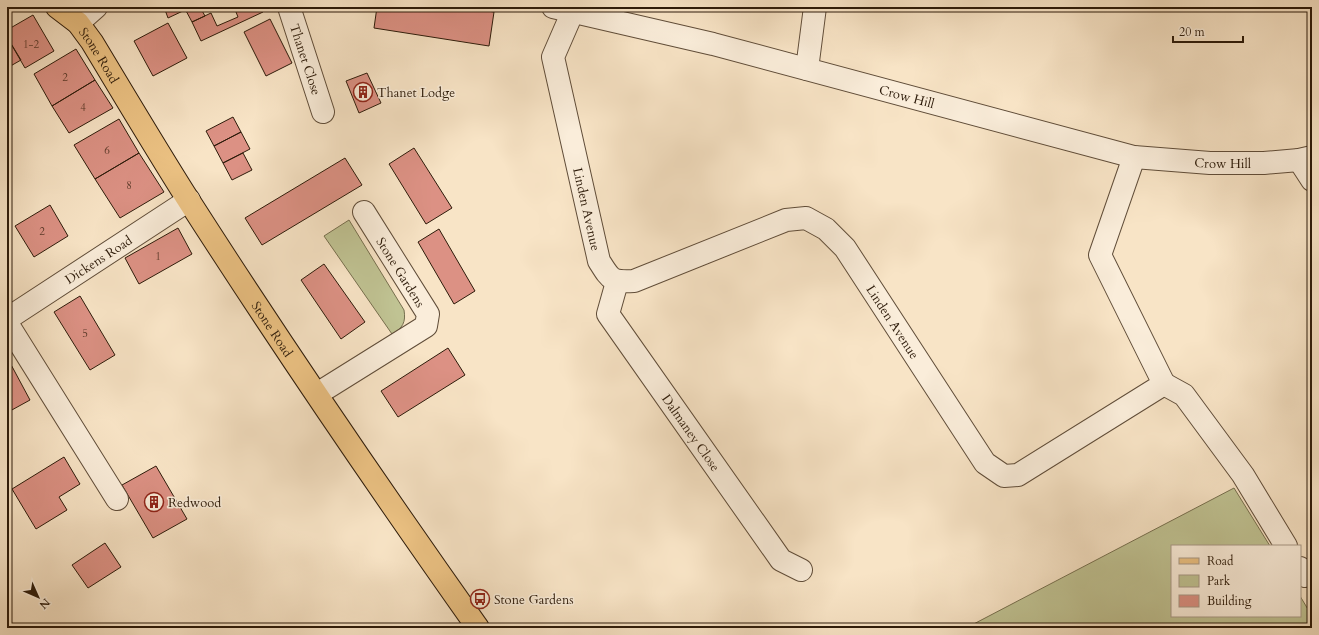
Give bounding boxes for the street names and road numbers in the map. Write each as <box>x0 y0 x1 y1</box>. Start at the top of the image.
street label: Thanet Close <box>285 22 325 98</box>
street label: Stone Road <box>74 24 123 87</box>
street label: Crow Hill <box>877 81 937 113</box>
street label: Crow Hill <box>1193 154 1252 173</box>
street label: Linden Avenue <box>568 166 604 253</box>
street label: Dickens Road <box>62 232 136 289</box>
street label: Stone Gardens <box>371 234 429 311</box>
street label: Linden Avenue <box>861 282 923 363</box>
street label: Stone Road <box>247 298 297 361</box>
street label: Dalmaney Close <box>657 391 724 475</box>

